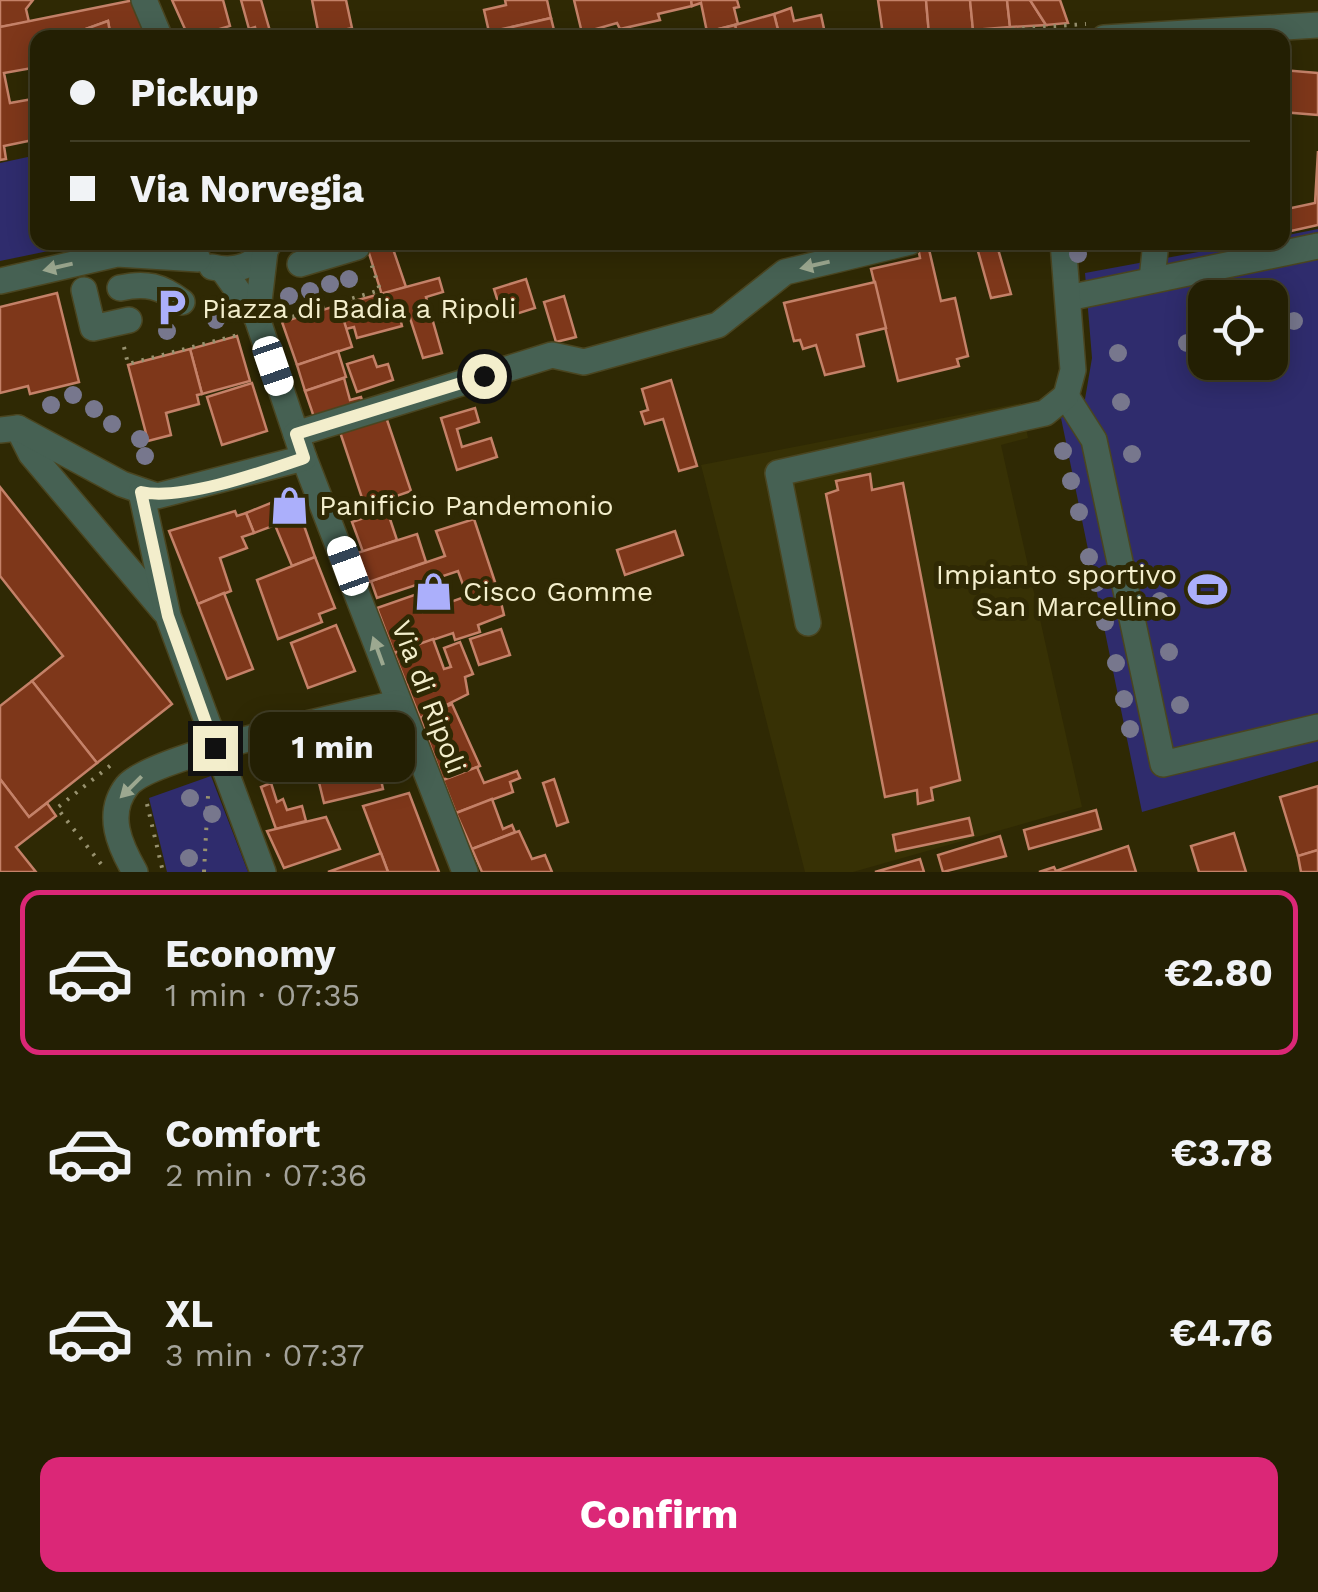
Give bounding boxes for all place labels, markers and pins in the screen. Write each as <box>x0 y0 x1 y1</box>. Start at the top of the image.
parking icon: Piazza di Badia a Ripoli <box>151 287 193 329</box>
place label: Piazza di Badia a Ripoli <box>202 292 517 325</box>
shop icon: Panificio Pandemonio <box>268 484 310 526</box>
place label: Panificio Pandemonio <box>319 489 614 522</box>
place label: Impianto sportivo San Marcellino <box>936 558 1177 623</box>
sports icon: Impianto sportivo San Marcellino <box>1186 569 1228 611</box>
shop icon: Cisco Gomme <box>412 570 454 612</box>
place label: Cisco Gomme <box>463 575 653 608</box>

